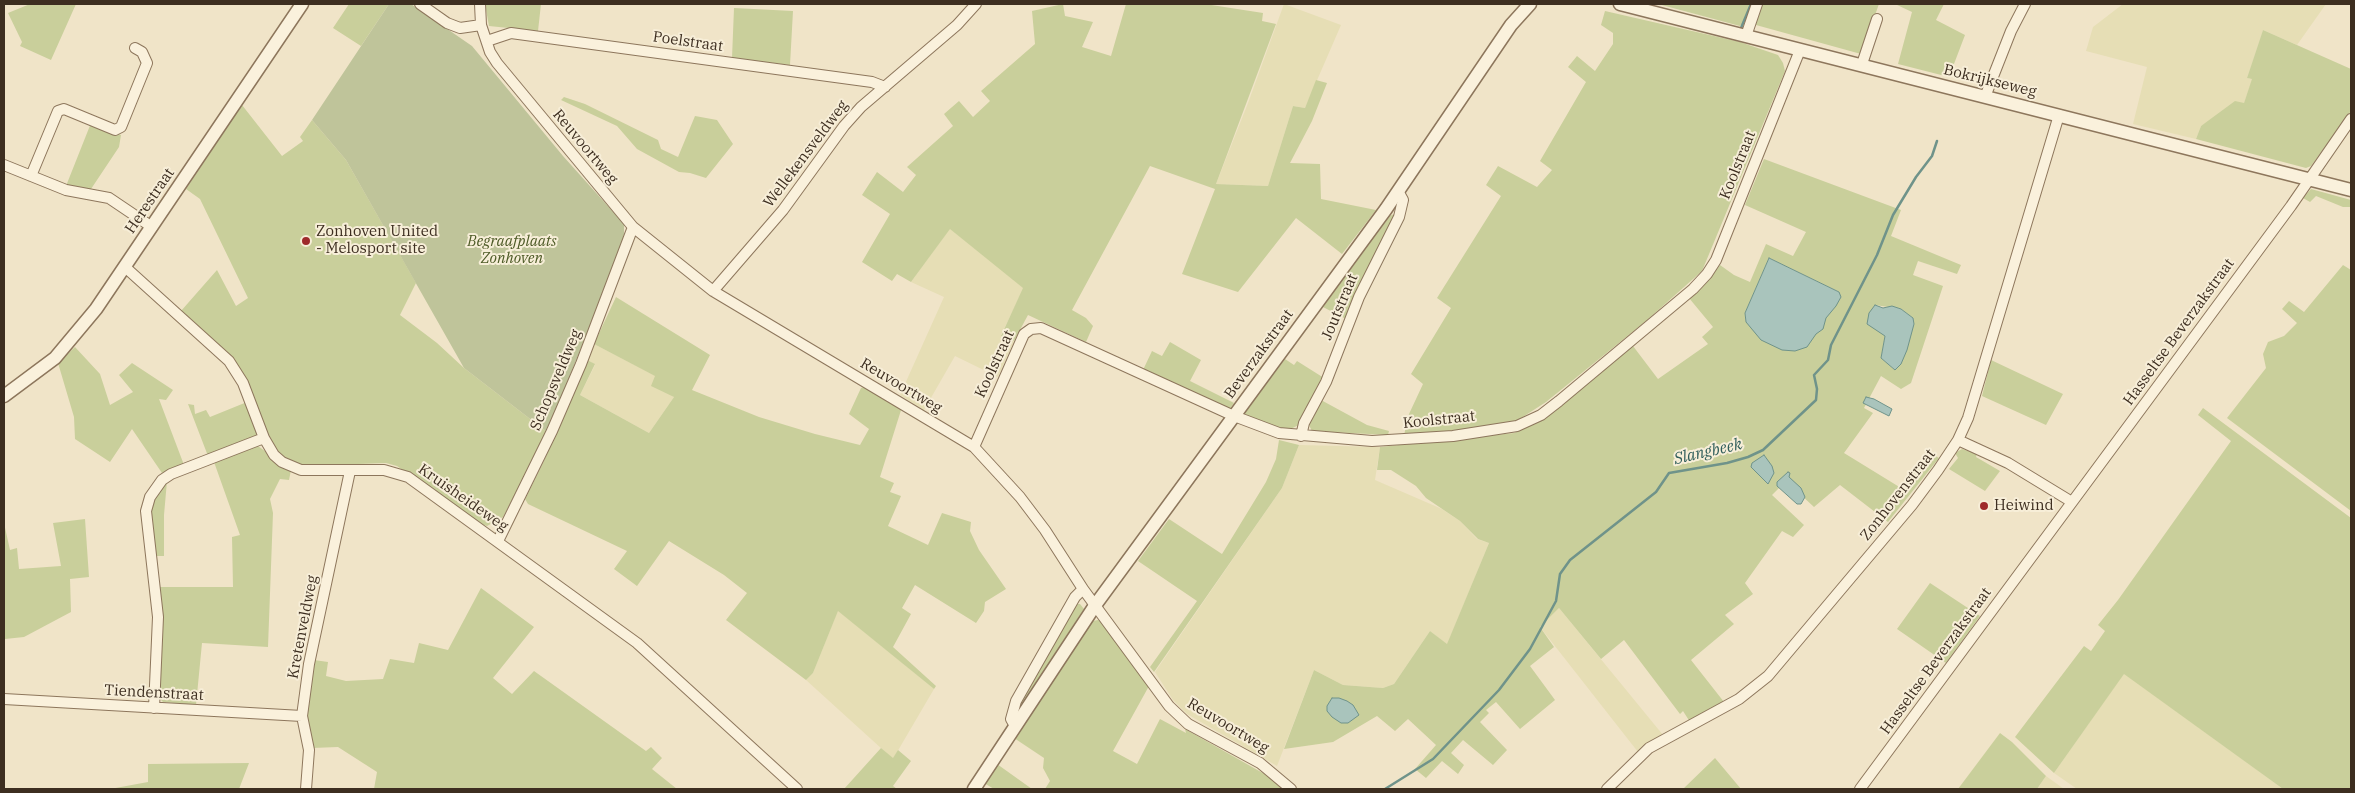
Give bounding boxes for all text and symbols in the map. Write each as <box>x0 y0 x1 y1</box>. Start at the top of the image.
street label: Poelstraat <box>652 28 724 56</box>
street label: Bokrijkseweg <box>1942 61 2038 101</box>
street label: Wellekensveldweg <box>760 97 852 211</box>
street label: Reuvoortweg <box>549 106 621 188</box>
street label: Koolstraat <box>1716 128 1760 202</box>
street label: Herestraat <box>122 165 178 237</box>
place label: Zonhoven United - Melosport site <box>316 223 438 258</box>
park label: Begraafplaats Zonhoven <box>467 233 557 268</box>
marker: Zonhoven United - Melosport site <box>300 235 312 247</box>
street label: Hasseltse Beverzakstraat <box>2120 255 2238 409</box>
street label: Joutstraat <box>1318 271 1362 343</box>
street label: Beverzakstraat <box>1221 306 1297 402</box>
street label: Schopsveldweg <box>527 327 585 433</box>
street label: Koolstraat <box>972 327 1018 401</box>
street label: Reuvoortweg <box>857 355 945 417</box>
street label: Koolstraat <box>1402 407 1476 433</box>
water label: Slangbeek <box>1672 435 1744 469</box>
street label: Zonhovenstraat <box>1857 446 1939 544</box>
street label: Kruisheideweg <box>415 460 511 536</box>
place label: Heiwind <box>1994 497 2054 515</box>
marker: Heiwind <box>1978 500 1990 512</box>
street label: Kretenveldweg <box>284 574 322 680</box>
street label: Hasseltse Beverzakstraat <box>1877 584 1995 738</box>
street label: Tiendenstraat <box>104 681 204 705</box>
street label: Reuvoortweg <box>1184 695 1272 757</box>

